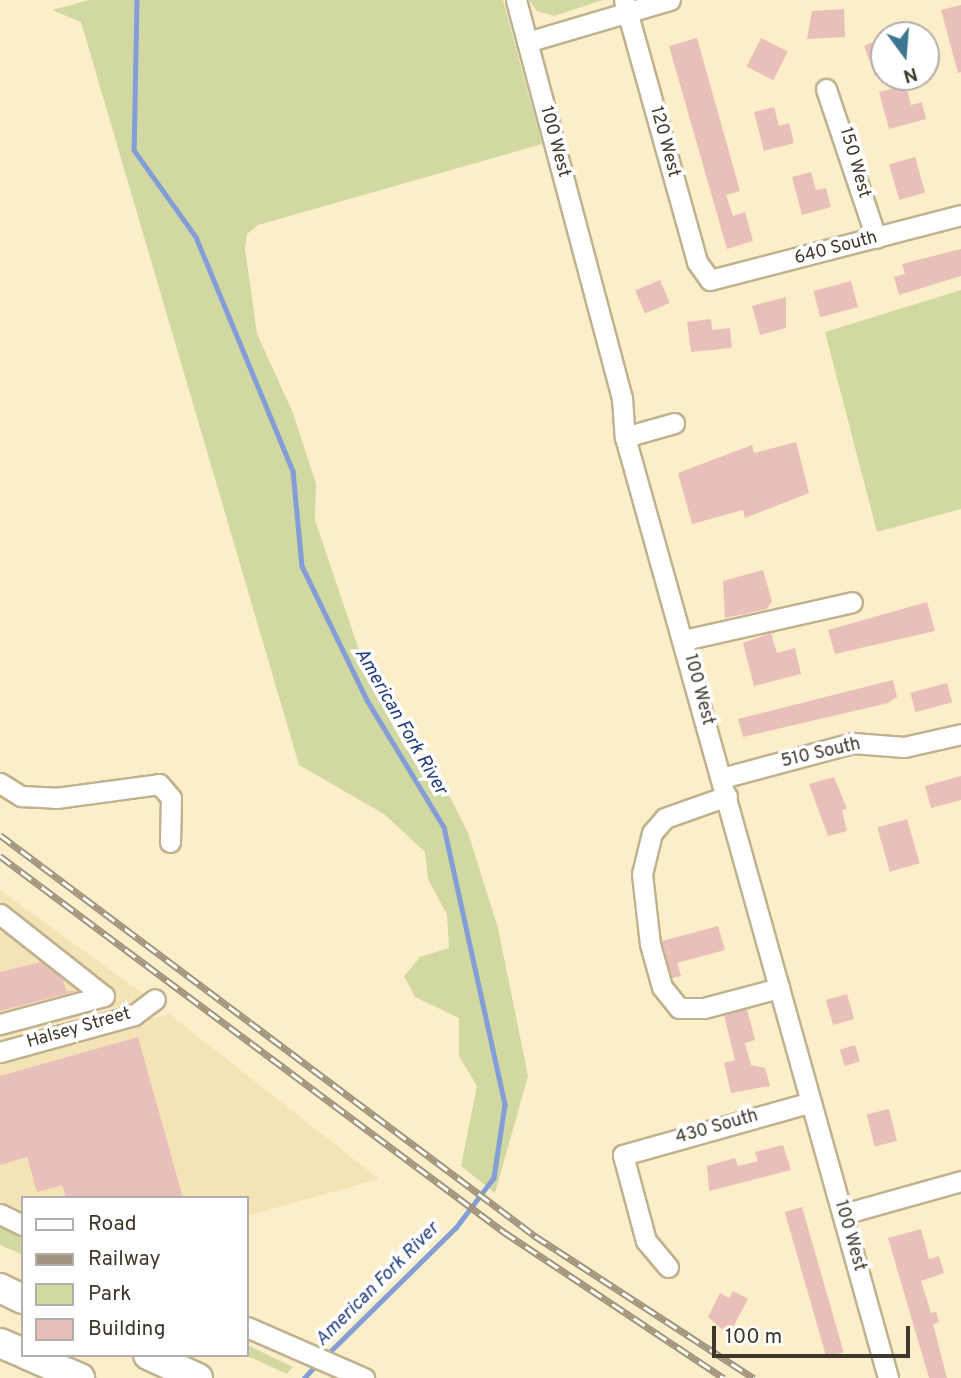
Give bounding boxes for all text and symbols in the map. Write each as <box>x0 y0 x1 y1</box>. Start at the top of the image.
north arrow <box>870 21 940 91</box>
text: N <box>900 61 920 88</box>
street label: 100 West <box>534 104 574 180</box>
street label: 120 West <box>644 104 684 180</box>
street label: 150 West <box>834 125 874 201</box>
street label: 640 South <box>792 228 880 270</box>
water label: American Fork River <box>349 644 451 800</box>
street label: 100 West <box>678 652 718 728</box>
street label: 510 South <box>779 734 863 774</box>
street label: Halsey Street <box>25 1004 133 1054</box>
street label: 430 South <box>673 1106 761 1150</box>
legend <box>21 1196 248 1357</box>
street label: 100 West <box>829 1198 869 1274</box>
text: Road <box>88 1211 137 1238</box>
water label: American Fork River <box>311 1218 445 1352</box>
text: Railway <box>88 1246 161 1273</box>
text: Park <box>88 1281 131 1308</box>
scale bar <box>716 1312 914 1356</box>
text: Building <box>88 1316 166 1343</box>
text: 100 m <box>725 1324 782 1351</box>

